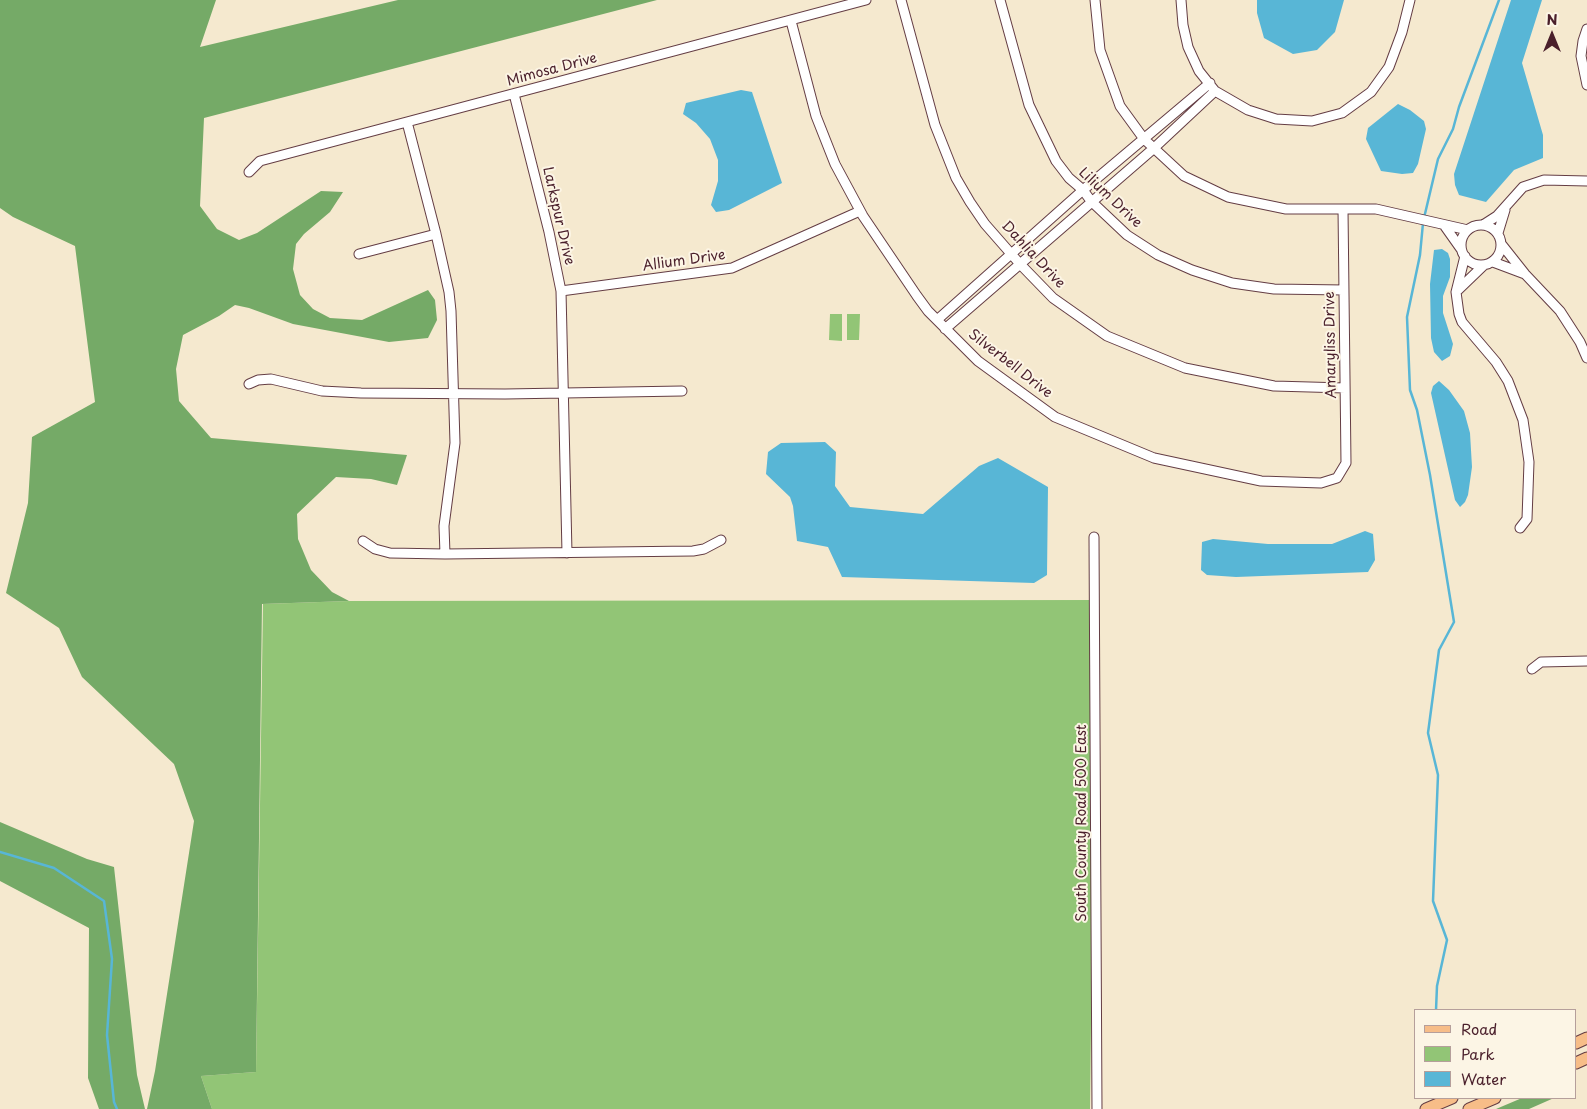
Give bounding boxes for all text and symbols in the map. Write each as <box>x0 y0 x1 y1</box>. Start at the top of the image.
text: N <box>1546 9 1558 30</box>
north arrow <box>1527 10 1577 60</box>
street label: Mimosa Drive <box>505 50 599 90</box>
street label: Lilium Drive <box>1075 164 1145 232</box>
street label: Larkspur Drive <box>539 165 577 267</box>
street label: Dahlia Drive <box>998 218 1068 292</box>
street label: Allium Drive <box>642 247 726 275</box>
street label: Amaryliss Drive <box>1322 291 1340 399</box>
street label: Silverbell Drive <box>965 326 1055 402</box>
street label: South County Road 500 East <box>1074 724 1090 922</box>
legend <box>1414 1009 1577 1099</box>
text: Road <box>1461 1017 1497 1040</box>
text: Park <box>1461 1042 1495 1065</box>
text: Water <box>1461 1067 1506 1090</box>

